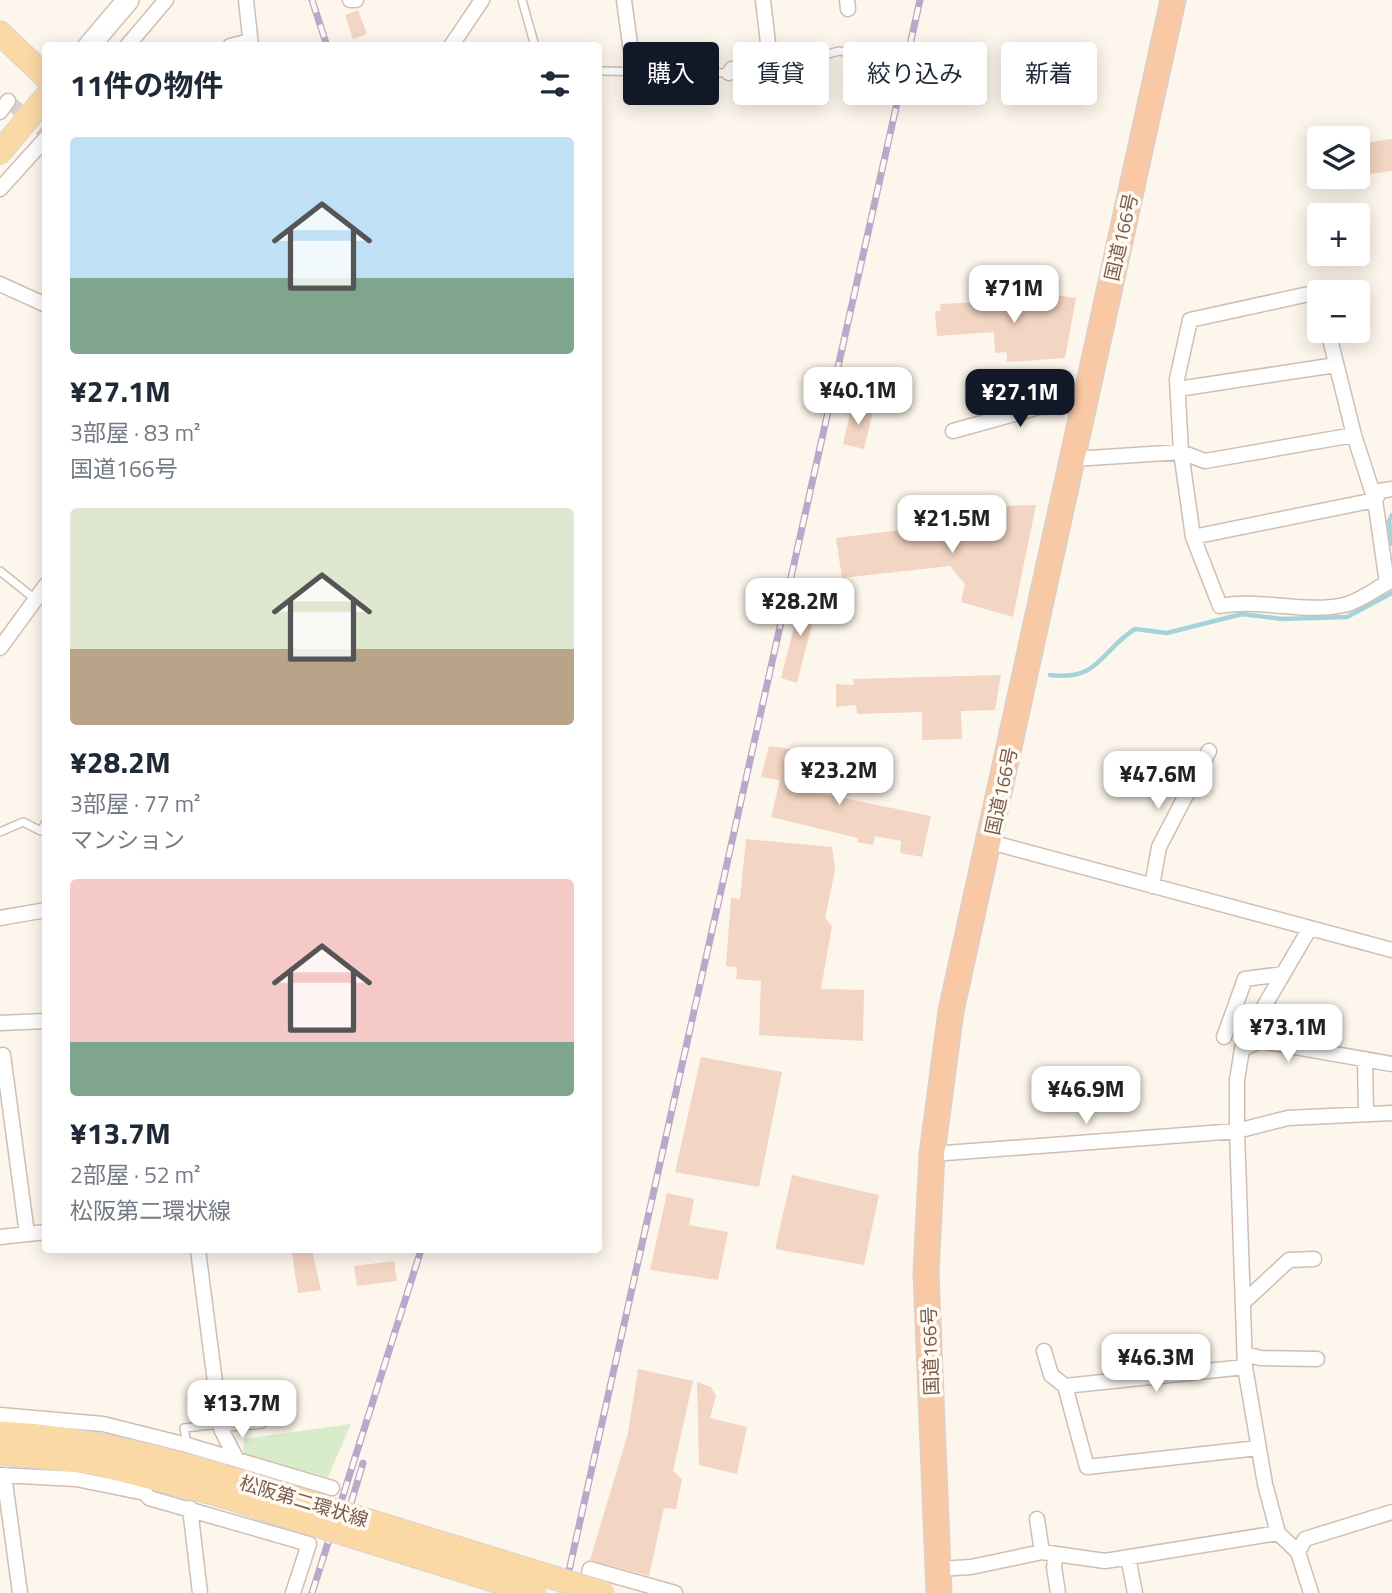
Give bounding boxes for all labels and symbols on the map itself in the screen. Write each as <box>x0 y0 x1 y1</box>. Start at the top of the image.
street label: 国道166号 <box>1096 190 1145 283</box>
pin: ¥71M <box>973 266 1055 325</box>
pin: ¥40.1M <box>801 368 915 427</box>
pin: ¥27.1M <box>963 370 1077 429</box>
pin: ¥21.5M <box>895 496 1009 555</box>
pin: ¥28.2M <box>743 578 857 638</box>
street label: 国道166号 <box>977 744 1024 837</box>
pin: ¥23.2M <box>782 748 896 807</box>
pin: ¥47.6M <box>1101 752 1215 811</box>
pin: ¥73.1M <box>1231 1004 1345 1064</box>
pin: ¥46.9M <box>1029 1066 1143 1126</box>
street label: 国道166号 <box>913 1306 946 1396</box>
pin: ¥46.3M <box>1099 1334 1213 1394</box>
pin: ¥13.7M <box>185 1380 299 1440</box>
street label: 松阪第二環状線 <box>236 1467 372 1534</box>

